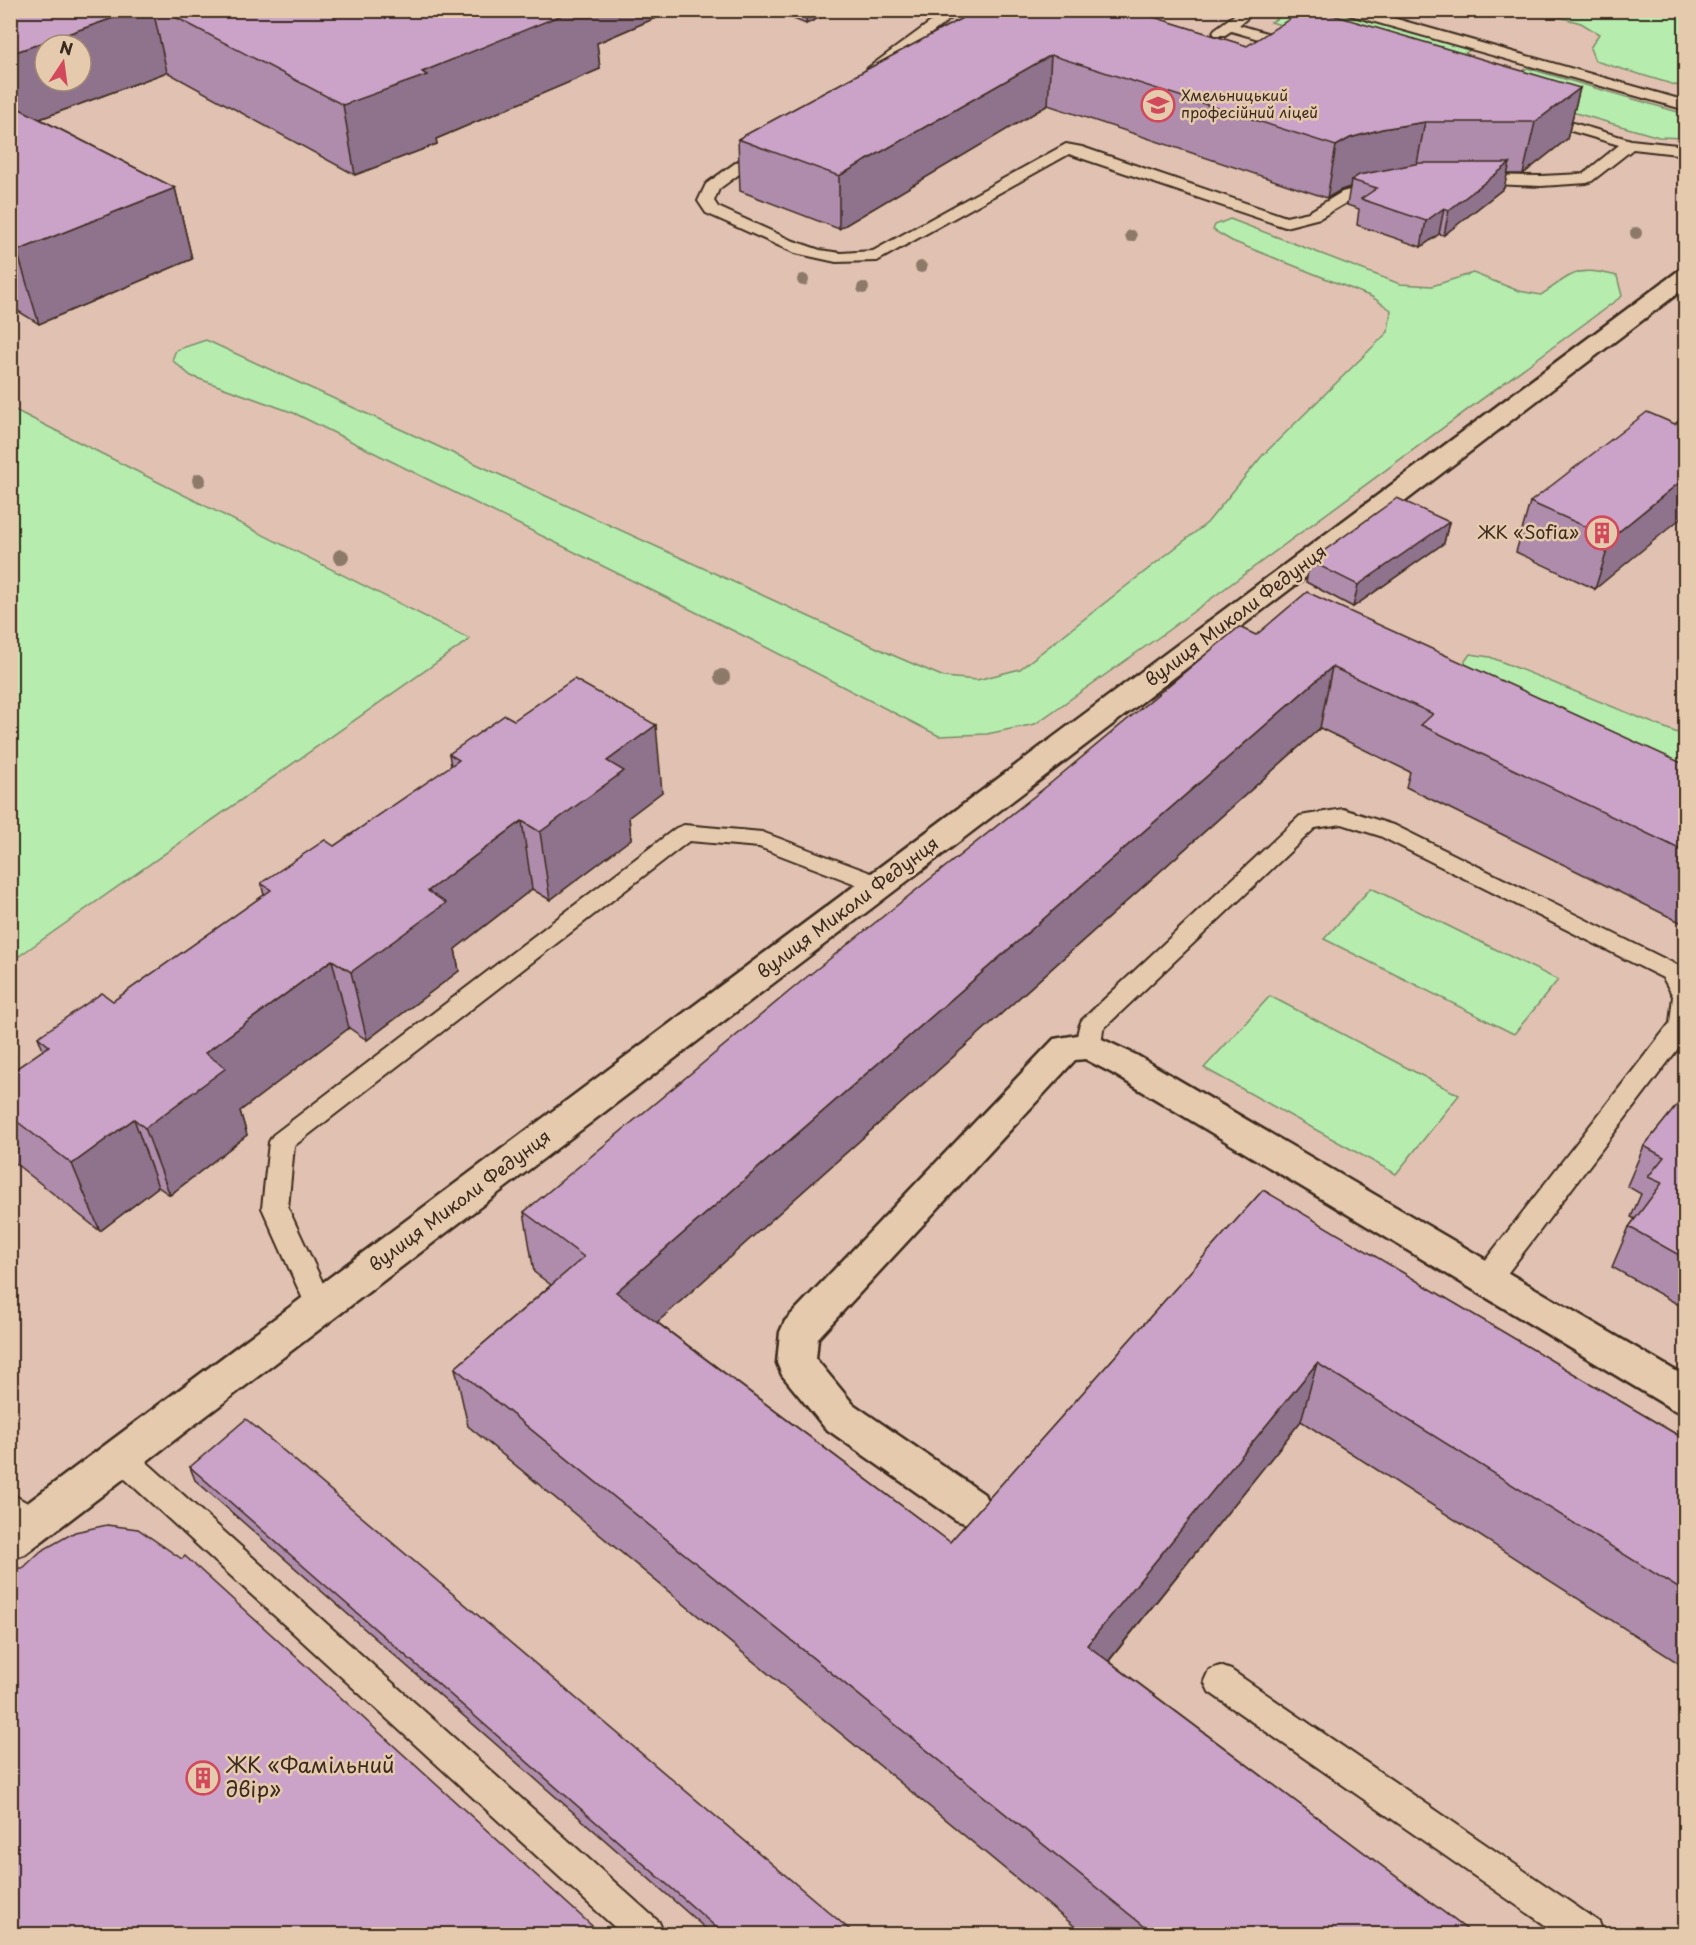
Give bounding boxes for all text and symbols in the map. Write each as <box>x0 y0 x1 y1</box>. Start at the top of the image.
north arrow <box>33 33 93 93</box>
text: N <box>58 34 75 61</box>
place label: Хмельницький професійний ліцей <box>1181 83 1318 123</box>
school or university icon: Хмельницький професійний ліцей <box>1140 87 1176 123</box>
building icon: ЖК «Sofia» <box>1584 515 1620 551</box>
place label: ЖК «Sofia» <box>1477 518 1579 545</box>
street label: вулиця Миколи Федунця <box>1139 537 1332 692</box>
street label: вулиця Миколи Федунця <box>751 829 944 984</box>
street label: вулиця Миколи Федунця <box>363 1122 556 1277</box>
place label: ЖК «Фамільний двір» <box>225 1748 394 1804</box>
building icon: ЖК «Фамільний двір» <box>185 1760 221 1796</box>

